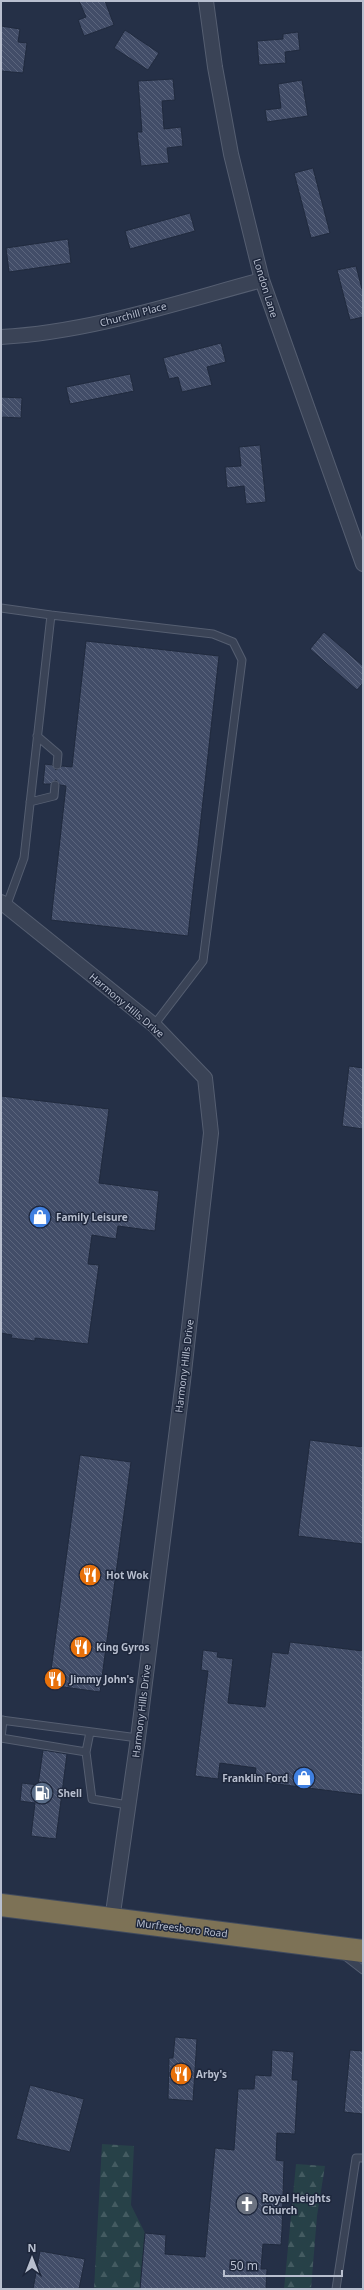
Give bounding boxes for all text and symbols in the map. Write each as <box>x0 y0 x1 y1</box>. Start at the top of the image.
street label: London Lane <box>250 257 282 320</box>
street label: Churchill Place <box>98 298 168 330</box>
street label: Harmony Hills Drive <box>87 970 168 1041</box>
shop icon: Family Leisure <box>27 1204 53 1230</box>
place label: Family Leisure <box>56 1210 128 1224</box>
street label: Harmony Hills Drive <box>171 1318 197 1413</box>
restaurant icon: Hot Wok <box>77 1562 103 1588</box>
place label: Hot Wok <box>106 1568 150 1582</box>
restaurant icon: King Gyros <box>68 1634 94 1660</box>
place label: King Gyros <box>96 1640 150 1654</box>
street label: Harmony Hills Drive <box>128 1663 154 1758</box>
restaurant icon: Jimmy John's <box>42 1666 68 1692</box>
place label: Jimmy John's <box>69 1672 134 1686</box>
shop icon: Franklin Ford <box>291 1765 317 1791</box>
place label: Franklin Ford <box>222 1771 288 1785</box>
fuel station icon: Shell <box>29 1780 55 1806</box>
place label: Shell <box>58 1786 82 1800</box>
street label: Murfreesboro Road <box>136 1915 228 1941</box>
restaurant icon: Arby's <box>168 2061 194 2087</box>
place label: Arby's <box>196 2067 227 2081</box>
church icon: Royal Heights Church <box>234 2191 260 2217</box>
place label: Royal Heights Church <box>262 2191 331 2217</box>
north arrow <box>12 2238 52 2278</box>
text: N <box>28 2240 36 2255</box>
scale bar <box>224 2252 342 2278</box>
text: 50 m <box>230 2257 258 2274</box>

